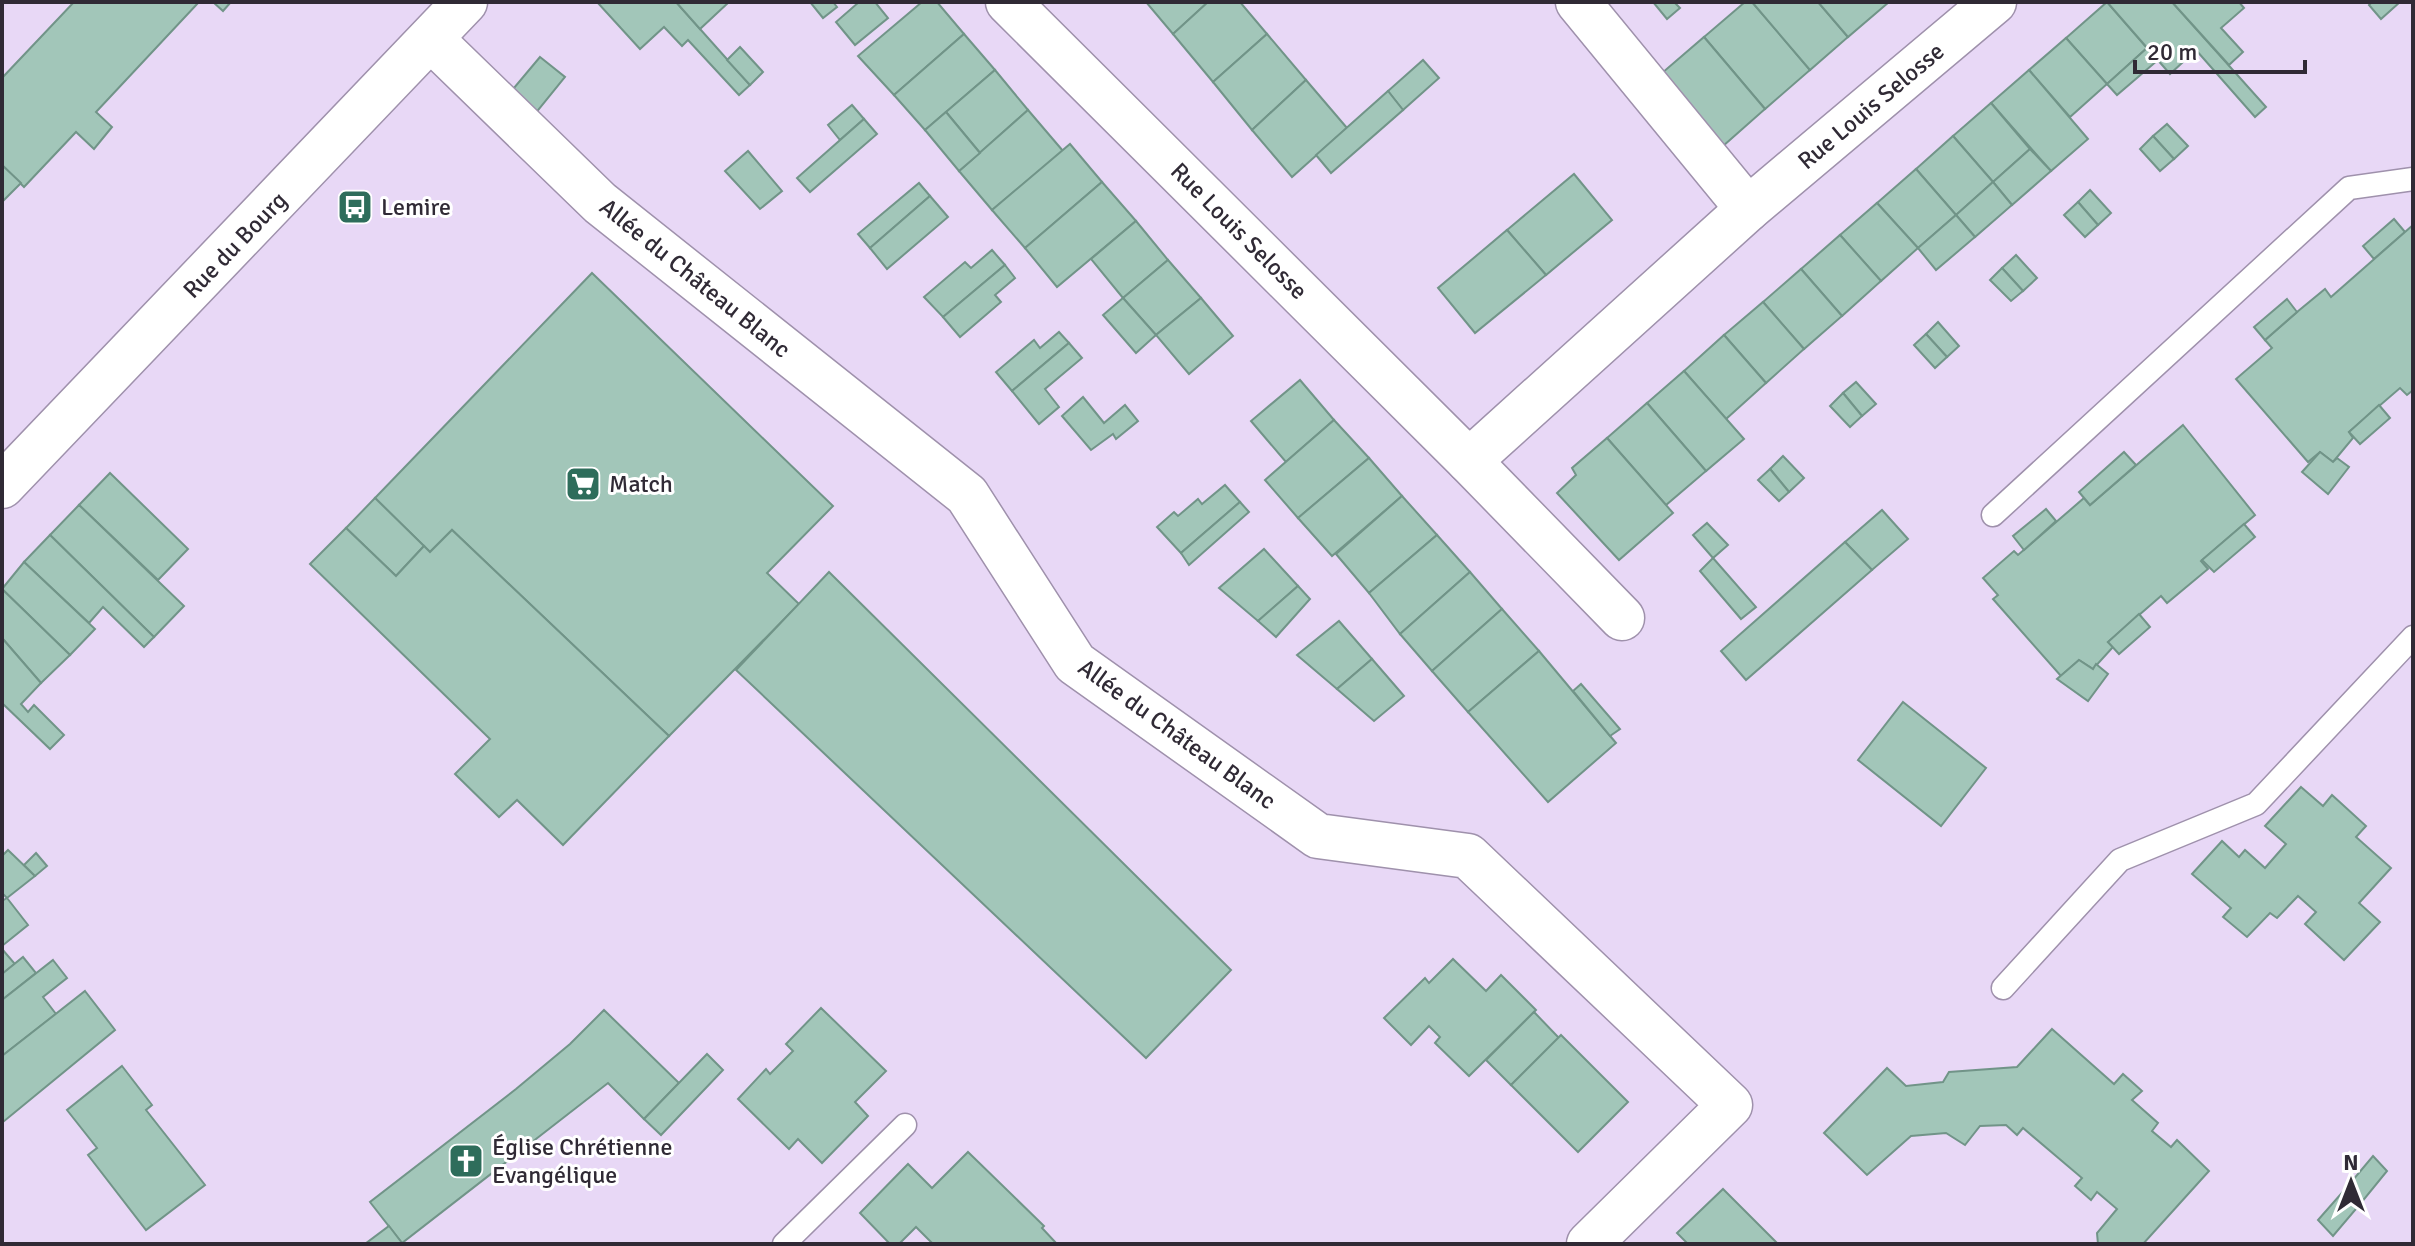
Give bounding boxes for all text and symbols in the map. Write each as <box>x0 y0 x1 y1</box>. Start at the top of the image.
scale bar <box>2135 24 2305 74</box>
street label: Rue Louis Selosse <box>1792 36 1950 176</box>
text: 20 m <box>2147 37 2197 67</box>
street label: Rue Louis Selosse <box>1164 156 1314 306</box>
street label: Rue du Bourg <box>177 185 293 305</box>
bus stop icon: Lemire <box>336 188 374 226</box>
place label: Lemire <box>381 192 451 222</box>
street label: Allée du Château Blanc <box>594 192 796 364</box>
supermarket icon: Match <box>564 465 602 503</box>
place label: Match <box>609 469 673 499</box>
street label: Allée du Château Blanc <box>1072 652 1282 816</box>
place label: Église Chrétienne Evangélique <box>492 1132 672 1190</box>
church icon: Église Chrétienne Evangélique <box>447 1142 485 1180</box>
north arrow <box>2311 1142 2391 1222</box>
text: N <box>2343 1149 2359 1176</box>

